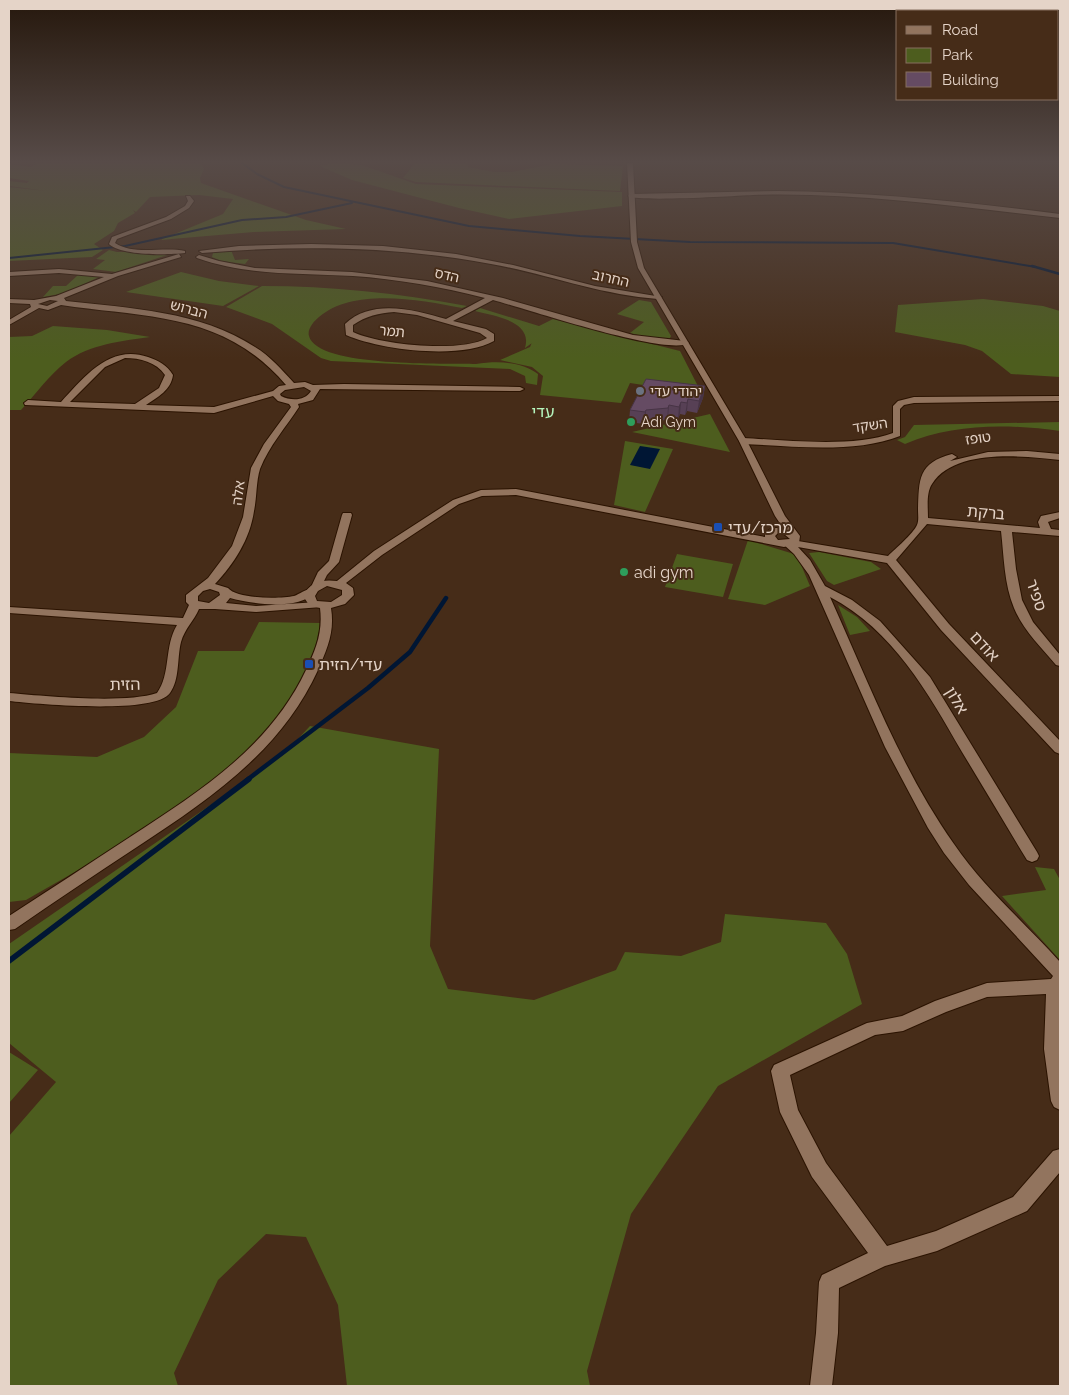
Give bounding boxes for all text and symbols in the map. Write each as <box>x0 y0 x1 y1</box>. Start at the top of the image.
legend <box>896 10 1059 100</box>
text: Road <box>942 21 978 39</box>
text: Park <box>942 46 973 64</box>
text: Building <box>942 71 999 89</box>
street label: הדס <box>433 265 461 285</box>
street label: החרוב <box>591 266 631 290</box>
street label: הברוש <box>168 296 210 322</box>
street label: תמר <box>378 322 406 340</box>
place label: יהודי עדי <box>650 383 702 399</box>
marker: יהודי עדי <box>634 385 646 397</box>
district label: עדי <box>532 402 554 421</box>
place label: Adi Gym <box>641 414 696 430</box>
street label: השקד <box>851 415 889 435</box>
marker: Adi Gym <box>625 416 637 428</box>
street label: טופז <box>964 428 992 448</box>
street label: אלה <box>229 480 247 506</box>
street label: ברקת <box>966 501 1006 524</box>
place label: מרכז/עדי <box>728 518 793 537</box>
marker: מרכז/עדי <box>712 521 724 533</box>
place label: adi gym <box>634 563 694 582</box>
marker: adi gym <box>618 566 630 578</box>
street label: ספיר <box>1022 577 1051 614</box>
street label: אודם <box>966 627 1003 665</box>
place label: עדי/הזית <box>319 655 382 674</box>
marker: עדי/הזית <box>303 658 315 670</box>
street label: הזית <box>110 675 141 694</box>
street label: אלון <box>941 683 972 717</box>

